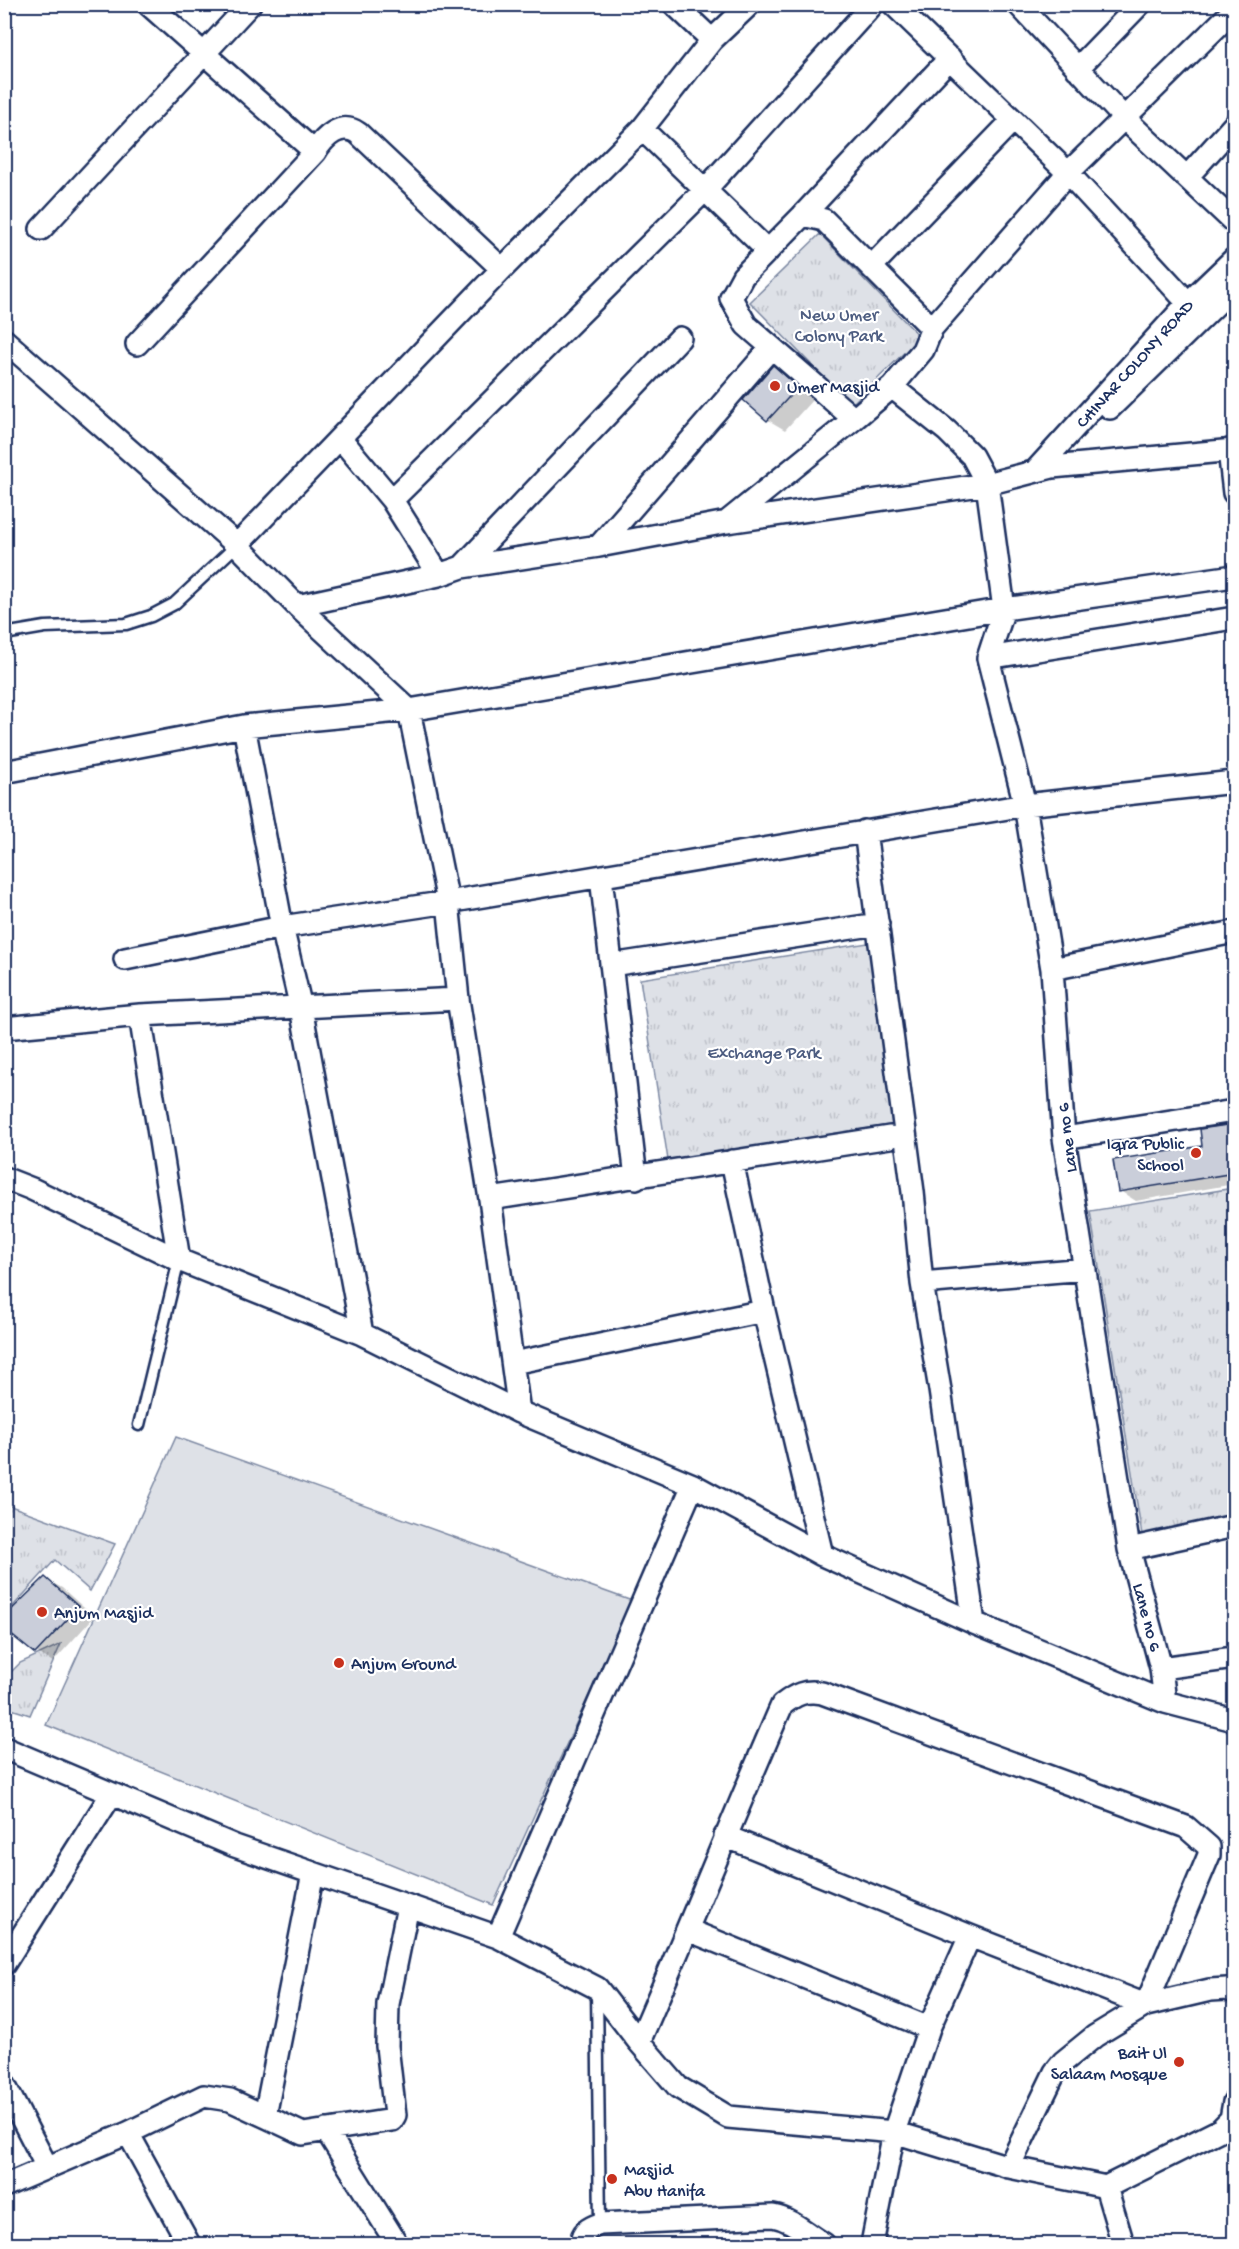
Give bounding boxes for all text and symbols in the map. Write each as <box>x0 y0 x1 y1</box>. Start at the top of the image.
street label: CHINAR COLONY ROAD <box>1073 296 1199 433</box>
park label: New Umer Colony Park <box>795 306 885 348</box>
place label: Umer Masjid <box>787 378 880 399</box>
marker: Umer Masjid <box>768 379 782 393</box>
park label: Exchange Park <box>707 1044 823 1065</box>
street label: Lane no 6 <box>1054 1101 1083 1174</box>
place label: Iqra Public School <box>1106 1135 1185 1177</box>
marker: Iqra Public School <box>1189 1146 1203 1160</box>
street label: Lane no 6 <box>1126 1581 1165 1655</box>
place label: Anjum Masjid <box>54 1604 154 1625</box>
marker: Anjum Masjid <box>35 1605 49 1619</box>
place label: Anjum Ground <box>351 1655 457 1676</box>
marker: Anjum Ground <box>332 1656 346 1670</box>
place label: Bait Ul Salaam Mosque <box>1051 2044 1168 2086</box>
marker: Bait Ul Salaam Mosque <box>1172 2055 1186 2069</box>
place label: Masjid Abu Hanifa <box>624 2161 706 2203</box>
marker: Masjid Abu Hanifa <box>605 2172 619 2186</box>

